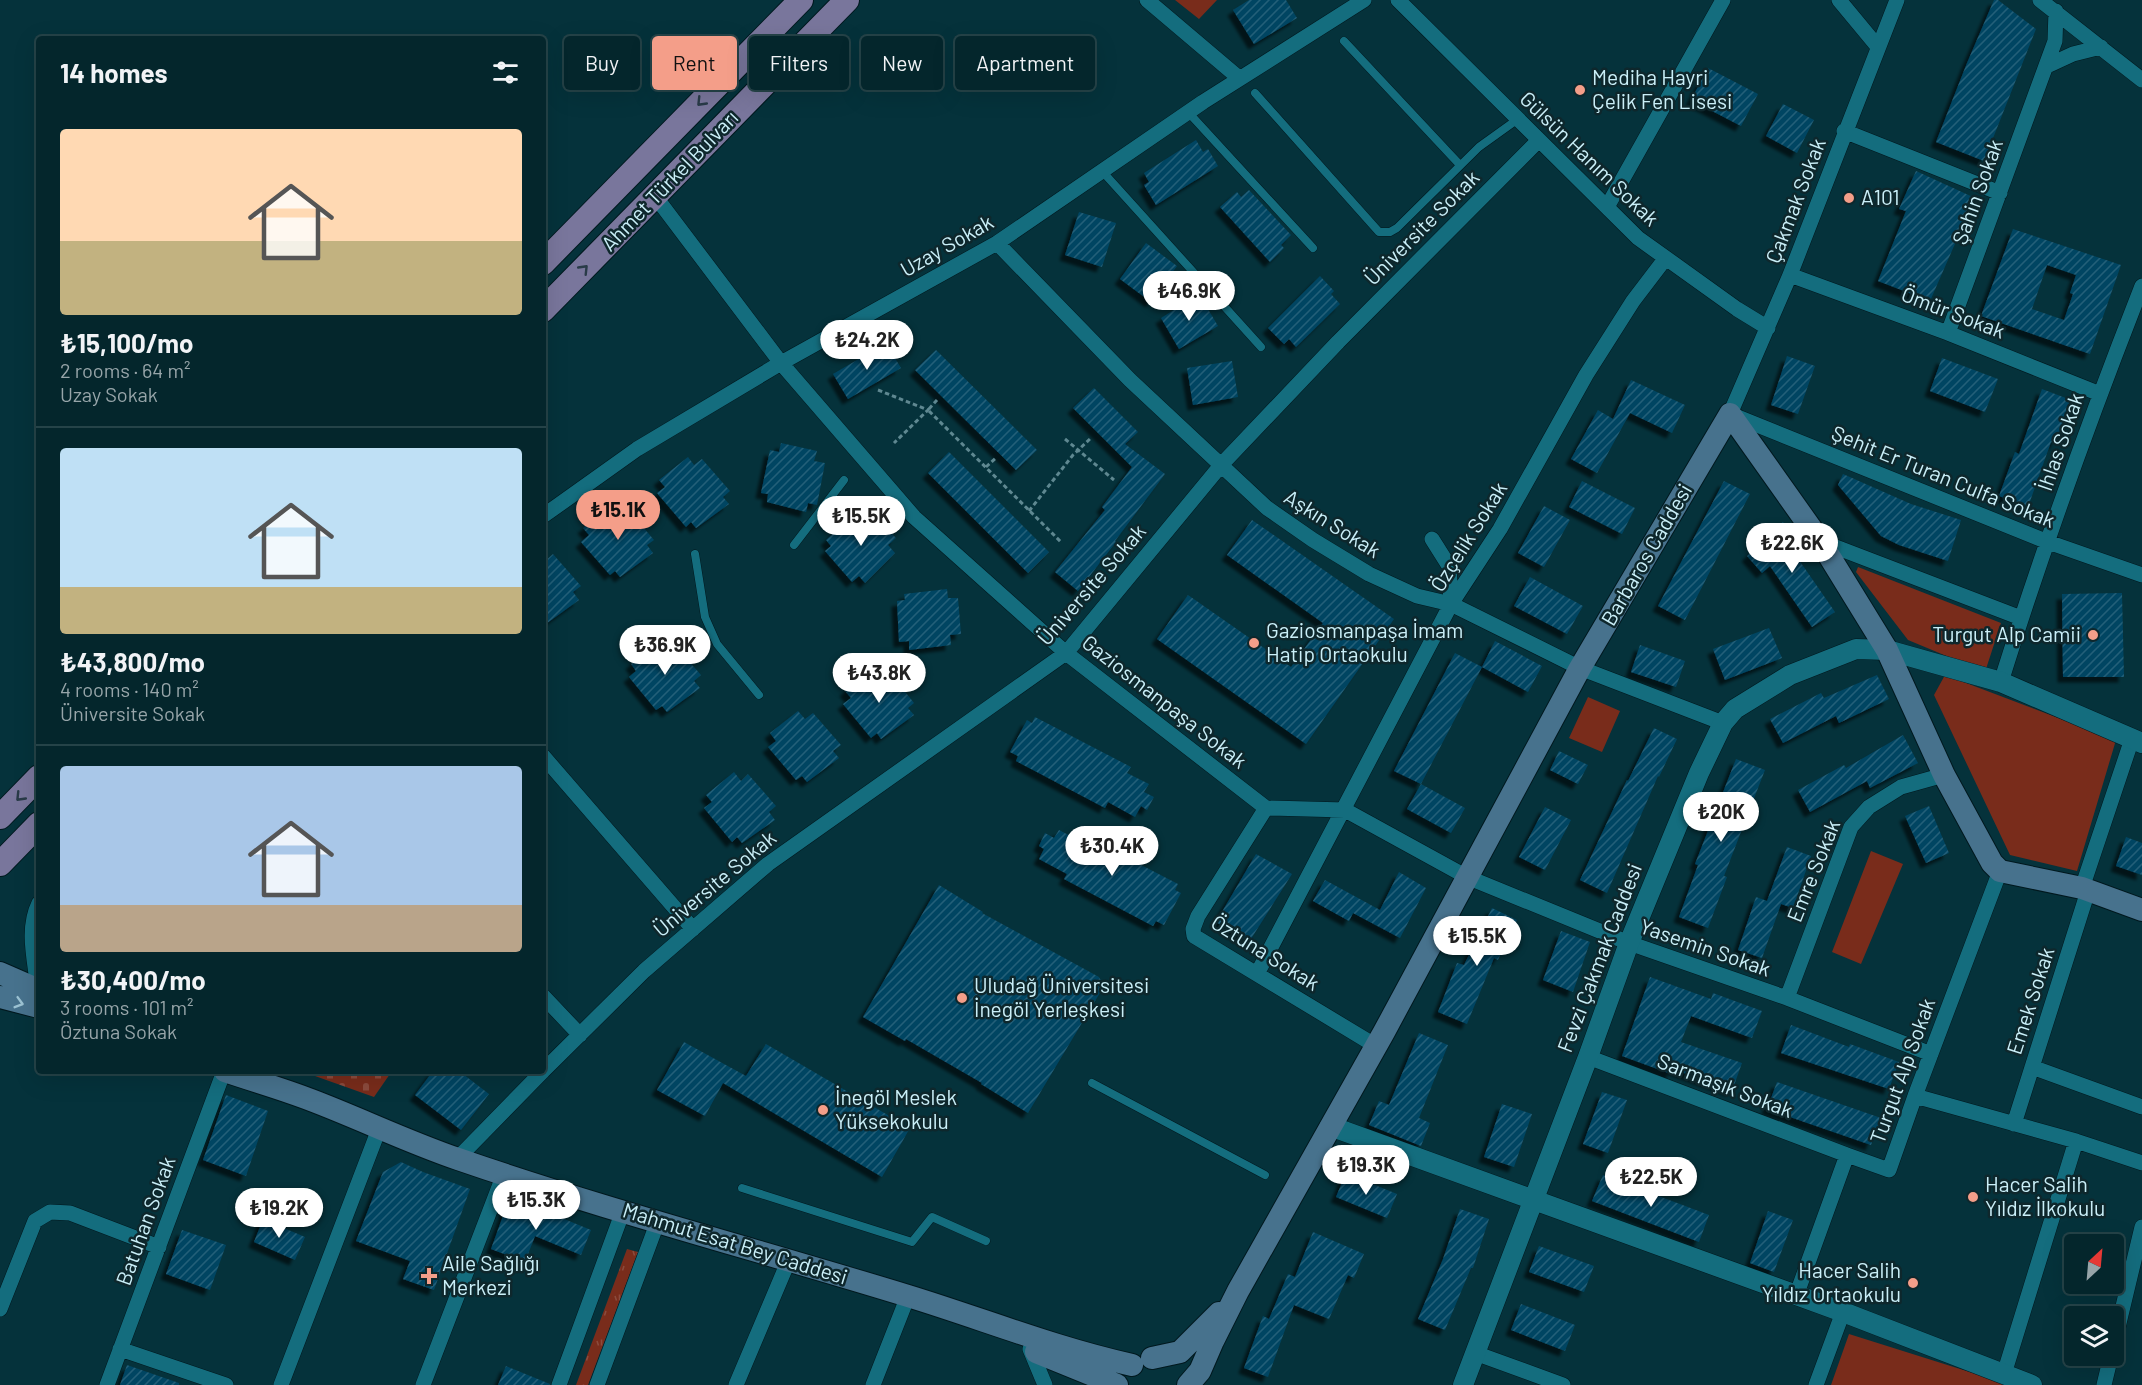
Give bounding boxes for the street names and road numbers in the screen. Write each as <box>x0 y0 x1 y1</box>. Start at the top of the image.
street label: Gülsün Hanım Sokak <box>1516 85 1665 230</box>
street label: Ahmet Türkel Bulvarı <box>595 104 743 256</box>
street label: Çakmak Sokak <box>1759 134 1830 267</box>
street label: Şahin Sokak <box>1946 135 2007 248</box>
street label: Üniversite Sokak <box>1358 164 1484 290</box>
street label: Uzay Sokak <box>896 208 997 281</box>
street label: Ömür Sokak <box>1898 280 2009 343</box>
street label: İhlas Sokak <box>2031 389 2088 494</box>
street label: Şehit Er Turan Culfa Sokak <box>1828 419 2059 532</box>
street label: Özçelik Sokak <box>1424 477 1511 596</box>
street label: Barbaros Caddesi <box>1595 479 1696 630</box>
street label: Aşkın Sokak <box>1280 483 1386 562</box>
street label: Üniversite Sokak <box>1032 518 1150 650</box>
street label: Gaziosmanpaşa Sokak <box>1078 629 1252 773</box>
street label: Emre Sokak <box>1781 816 1844 925</box>
street label: Üniversite Sokak <box>648 824 780 941</box>
street label: Fevzi Çakmak Caddesi <box>1551 859 1646 1055</box>
street label: Öztuna Sokak <box>1207 909 1325 995</box>
street label: Yasemin Sokak <box>1637 913 1774 981</box>
street label: Emek Sokak <box>2001 944 2059 1057</box>
street label: Turgut Alp Sokak <box>1864 994 1939 1147</box>
street label: Sarmaşık Sokak <box>1654 1047 1797 1122</box>
street label: Batuhan Sokak <box>110 1153 180 1288</box>
street label: Mahmut Esat Bey Caddesi <box>620 1196 851 1289</box>

